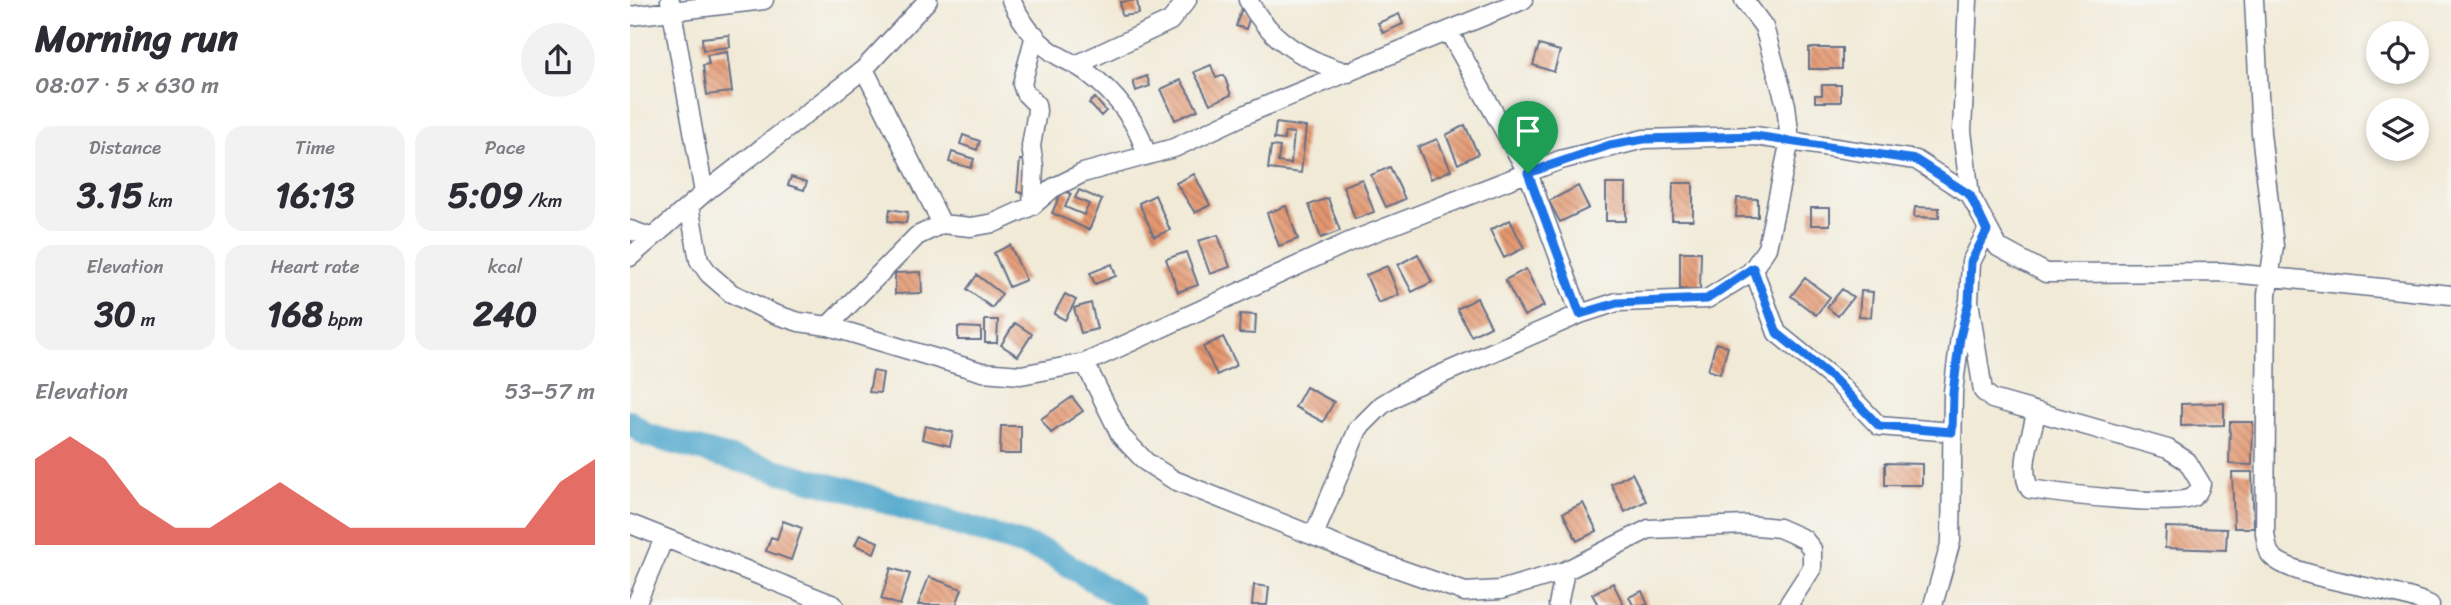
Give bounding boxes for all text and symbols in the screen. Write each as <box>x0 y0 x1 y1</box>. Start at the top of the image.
text: Morning run <box>35 5 238 72</box>
map controls <box>2366 21 2429 161</box>
button: locate <box>2366 21 2429 84</box>
button: share <box>521 23 595 97</box>
text: 08:07 · 5 × 630 m <box>35 65 219 106</box>
button: layers <box>2366 98 2429 161</box>
pin <box>1498 101 1558 173</box>
icon: arrive <box>1509 112 1547 150</box>
text: Distance <box>89 131 161 164</box>
text: Time <box>295 131 335 164</box>
text: Pace <box>485 131 525 164</box>
text: 3.15 <box>77 164 143 226</box>
text: 16:13 <box>275 164 355 226</box>
text: 5:09 <box>448 164 523 226</box>
text: km <box>143 184 173 217</box>
text: /km <box>523 184 562 217</box>
text: Elevation <box>87 250 163 283</box>
text: Heart rate <box>270 250 360 283</box>
text: kcal <box>488 250 522 283</box>
text: 30 <box>95 283 136 345</box>
text: 168 <box>267 283 323 345</box>
text: 240 <box>473 283 537 345</box>
text: m <box>136 303 155 336</box>
text: bpm <box>323 303 363 336</box>
text: Elevation <box>35 371 128 412</box>
text: 53–57 m <box>504 371 595 412</box>

